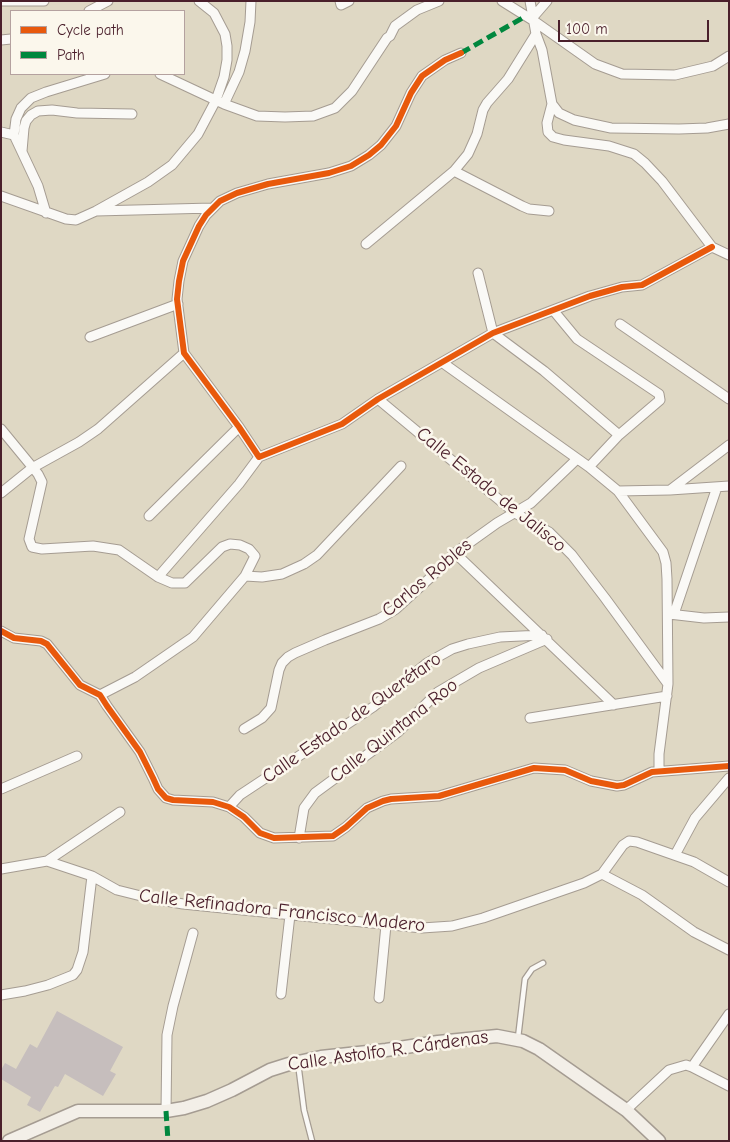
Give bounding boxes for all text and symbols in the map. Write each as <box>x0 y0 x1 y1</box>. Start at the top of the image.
legend <box>10 10 185 75</box>
scale bar <box>560 10 711 42</box>
text: 100 m <box>566 20 608 38</box>
text: Cycle path <box>57 21 124 39</box>
text: Path <box>57 46 85 64</box>
street label: Calle Estado de Jalisco <box>412 423 570 557</box>
street label: Carlos Robles <box>377 534 477 622</box>
street label: Calle Estado de Querétaro <box>258 648 446 788</box>
street label: Calle Quintana Roo <box>325 674 463 788</box>
street label: Calle Refinadora Francisco Madero <box>138 885 426 937</box>
street label: Calle Astolfo R. Cárdenas <box>286 1026 490 1076</box>

